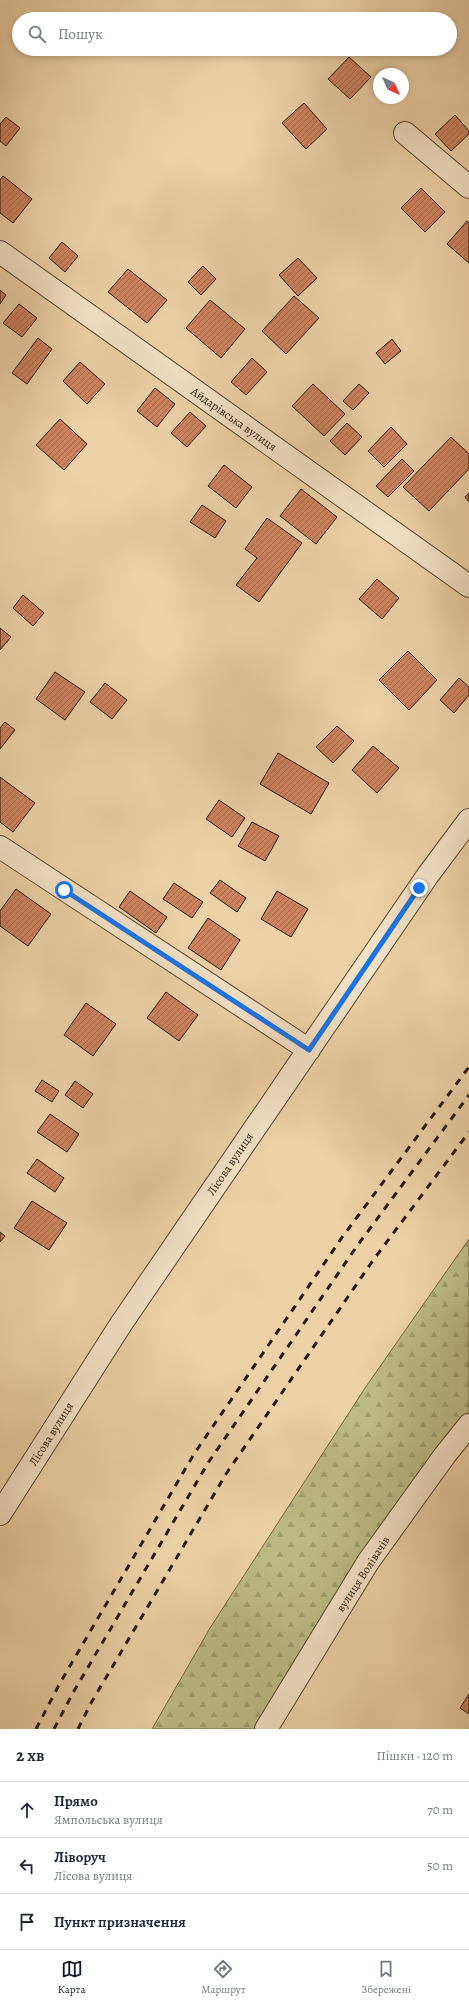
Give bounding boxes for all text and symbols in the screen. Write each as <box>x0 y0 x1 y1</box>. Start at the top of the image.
search box <box>12 12 457 56</box>
icon: search <box>26 23 48 45</box>
text: Пошук <box>58 24 103 44</box>
north arrow <box>373 68 409 104</box>
street label: Айдарівська вулиця <box>187 383 280 455</box>
route end <box>410 879 428 897</box>
route start <box>55 881 73 899</box>
street label: Лісова вулиця <box>203 1129 257 1198</box>
street label: Лісова вулиця <box>25 1399 77 1469</box>
street label: вулиця Волівачів <box>332 1533 394 1615</box>
text: 2 хв <box>16 1744 44 1767</box>
text: Пішки · 120 m <box>377 1747 453 1764</box>
text: Прямо <box>54 1791 98 1811</box>
icon: ahead <box>16 1799 38 1821</box>
text: 70 m <box>427 1801 453 1818</box>
text: Ямпольська вулиця <box>54 1811 163 1828</box>
text: Ліворуч <box>54 1847 106 1867</box>
icon: left <box>16 1855 38 1877</box>
text: 50 m <box>427 1857 453 1874</box>
text: Лісова вулиця <box>54 1867 132 1884</box>
icon: arrive <box>16 1911 38 1933</box>
text: Пункт призначення <box>54 1912 186 1932</box>
tab: Карта <box>58 1958 86 1997</box>
tab: Маршрут <box>201 1958 246 1997</box>
tab: Збережені <box>361 1958 411 1997</box>

